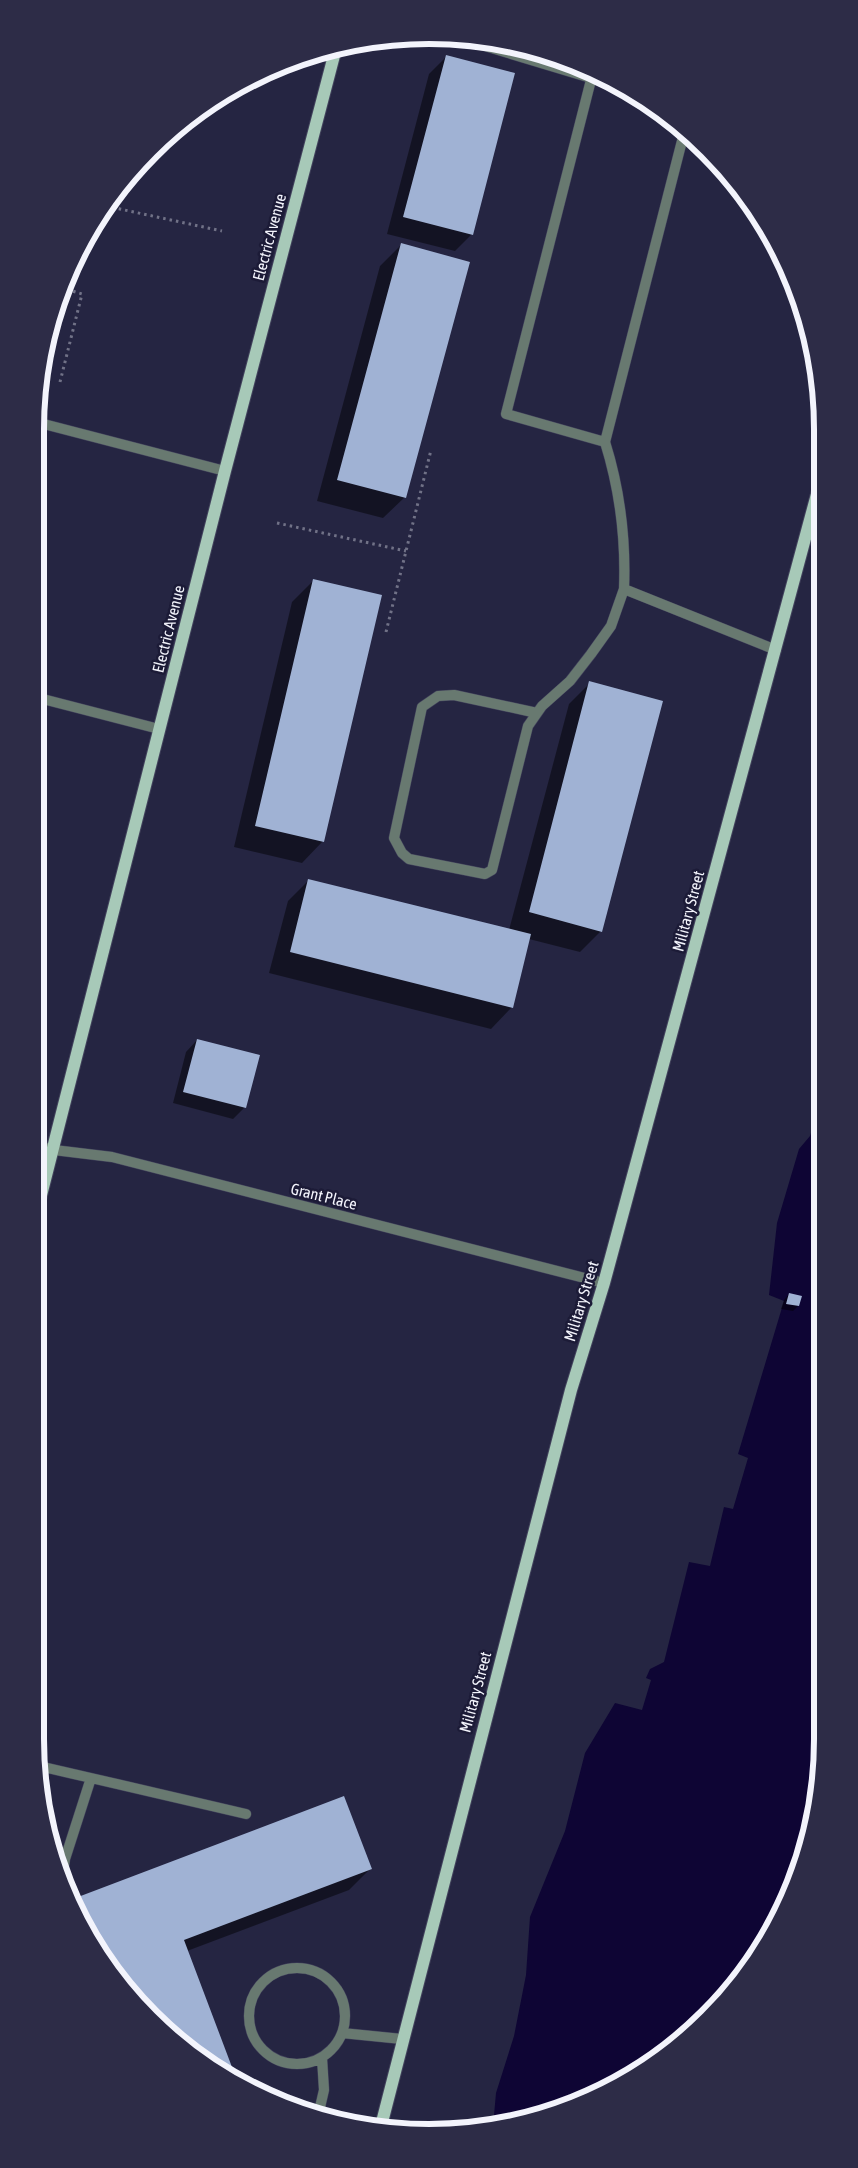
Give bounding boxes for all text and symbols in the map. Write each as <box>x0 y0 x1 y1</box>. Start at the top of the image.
street label: Electric Avenue <box>249 191 289 283</box>
street label: Electric Avenue <box>148 583 188 675</box>
street label: Military Street <box>669 868 708 954</box>
street label: Grant Place <box>289 1179 359 1213</box>
street label: Military Street <box>560 1258 603 1344</box>
street label: Military Street <box>456 1649 495 1735</box>

